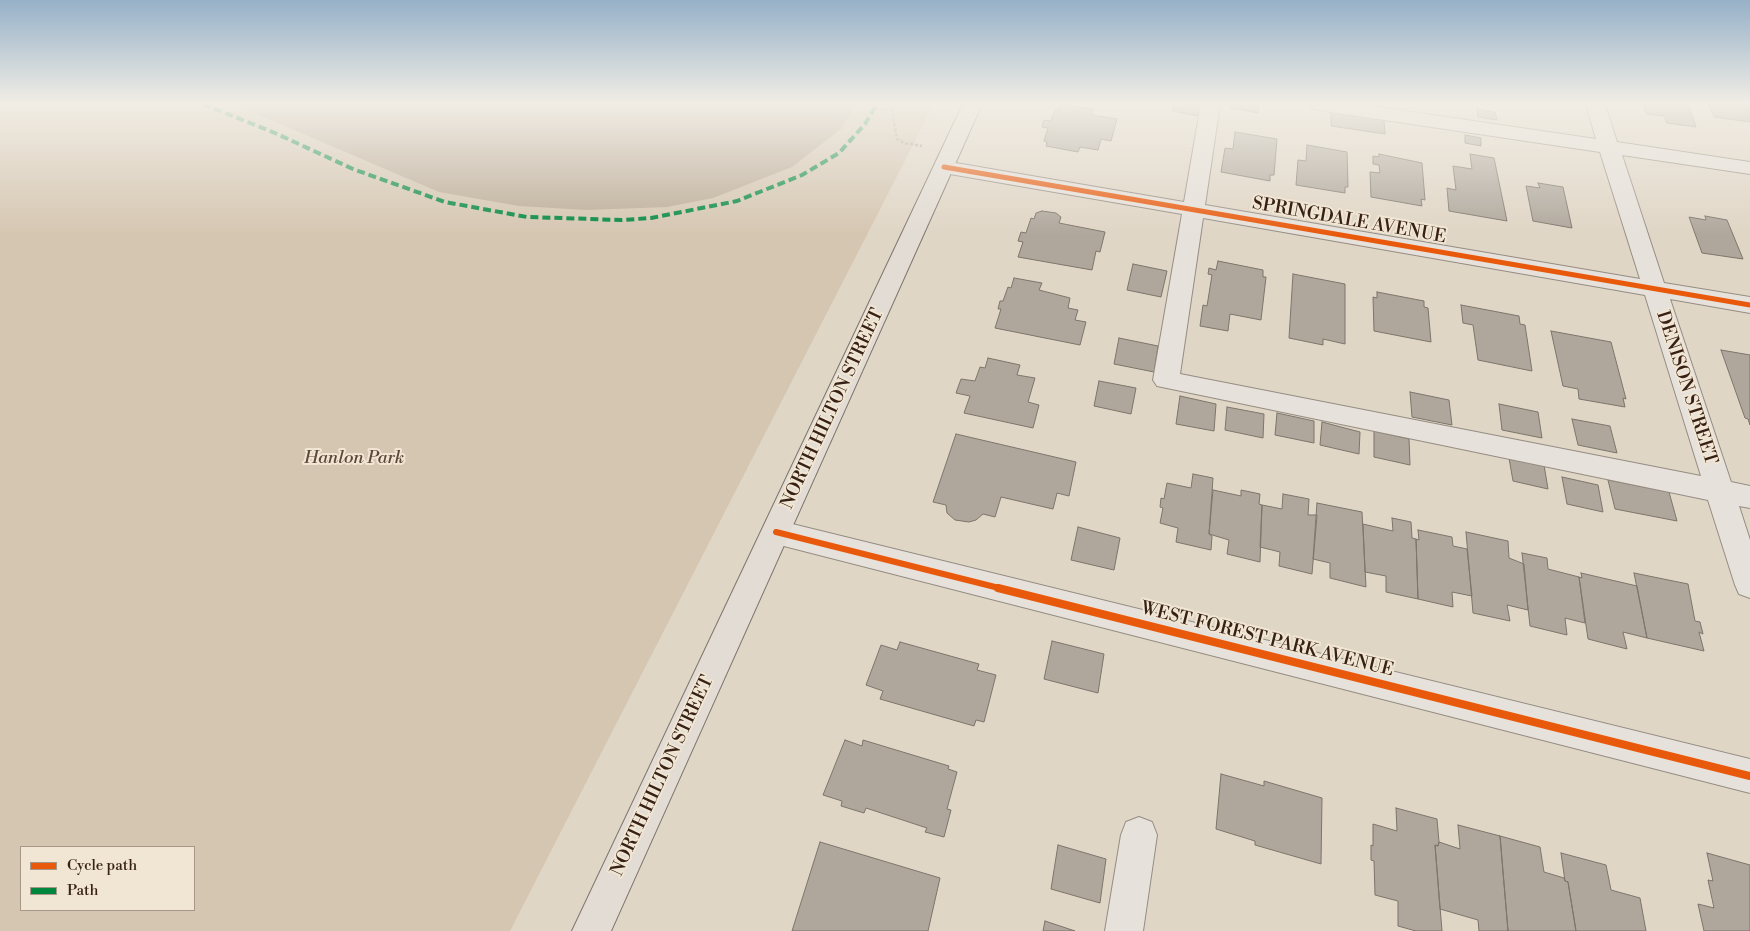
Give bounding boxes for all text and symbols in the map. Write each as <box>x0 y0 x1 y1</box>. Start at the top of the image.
street label: SPRINGDALE AVENUE <box>1250 193 1448 249</box>
street label: NORTH HILTON STREET <box>777 305 889 513</box>
street label: DENISON STREET <box>1651 308 1721 468</box>
park label: Hanlon Park <box>304 448 404 470</box>
street label: WEST FOREST PARK AVENUE <box>1138 598 1396 682</box>
street label: NORTH HILTON STREET <box>607 672 719 880</box>
legend <box>20 846 195 911</box>
text: Cycle path <box>67 856 137 875</box>
text: Path <box>67 881 99 900</box>

